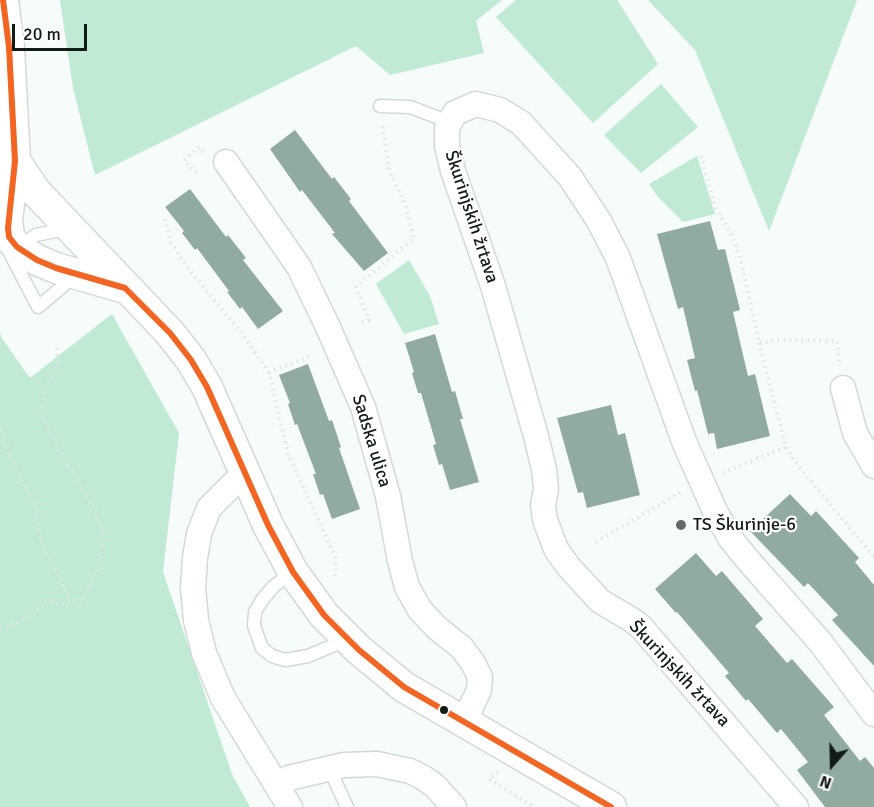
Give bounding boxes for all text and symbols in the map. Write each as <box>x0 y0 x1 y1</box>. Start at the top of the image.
scale bar <box>15 12 90 50</box>
text: 20 m <box>23 23 61 45</box>
street label: Škurinjskih žrtava <box>439 148 503 286</box>
street label: Sadska ulica <box>347 392 395 490</box>
place label: TS Škurinje-6 <box>693 514 796 536</box>
marker: TS Škurinje-6 <box>674 518 688 532</box>
street label: Škurinjskih žrtava <box>624 616 734 732</box>
unlabelled marker <box>438 704 450 716</box>
north arrow <box>802 735 862 795</box>
text: N <box>817 771 835 793</box>

